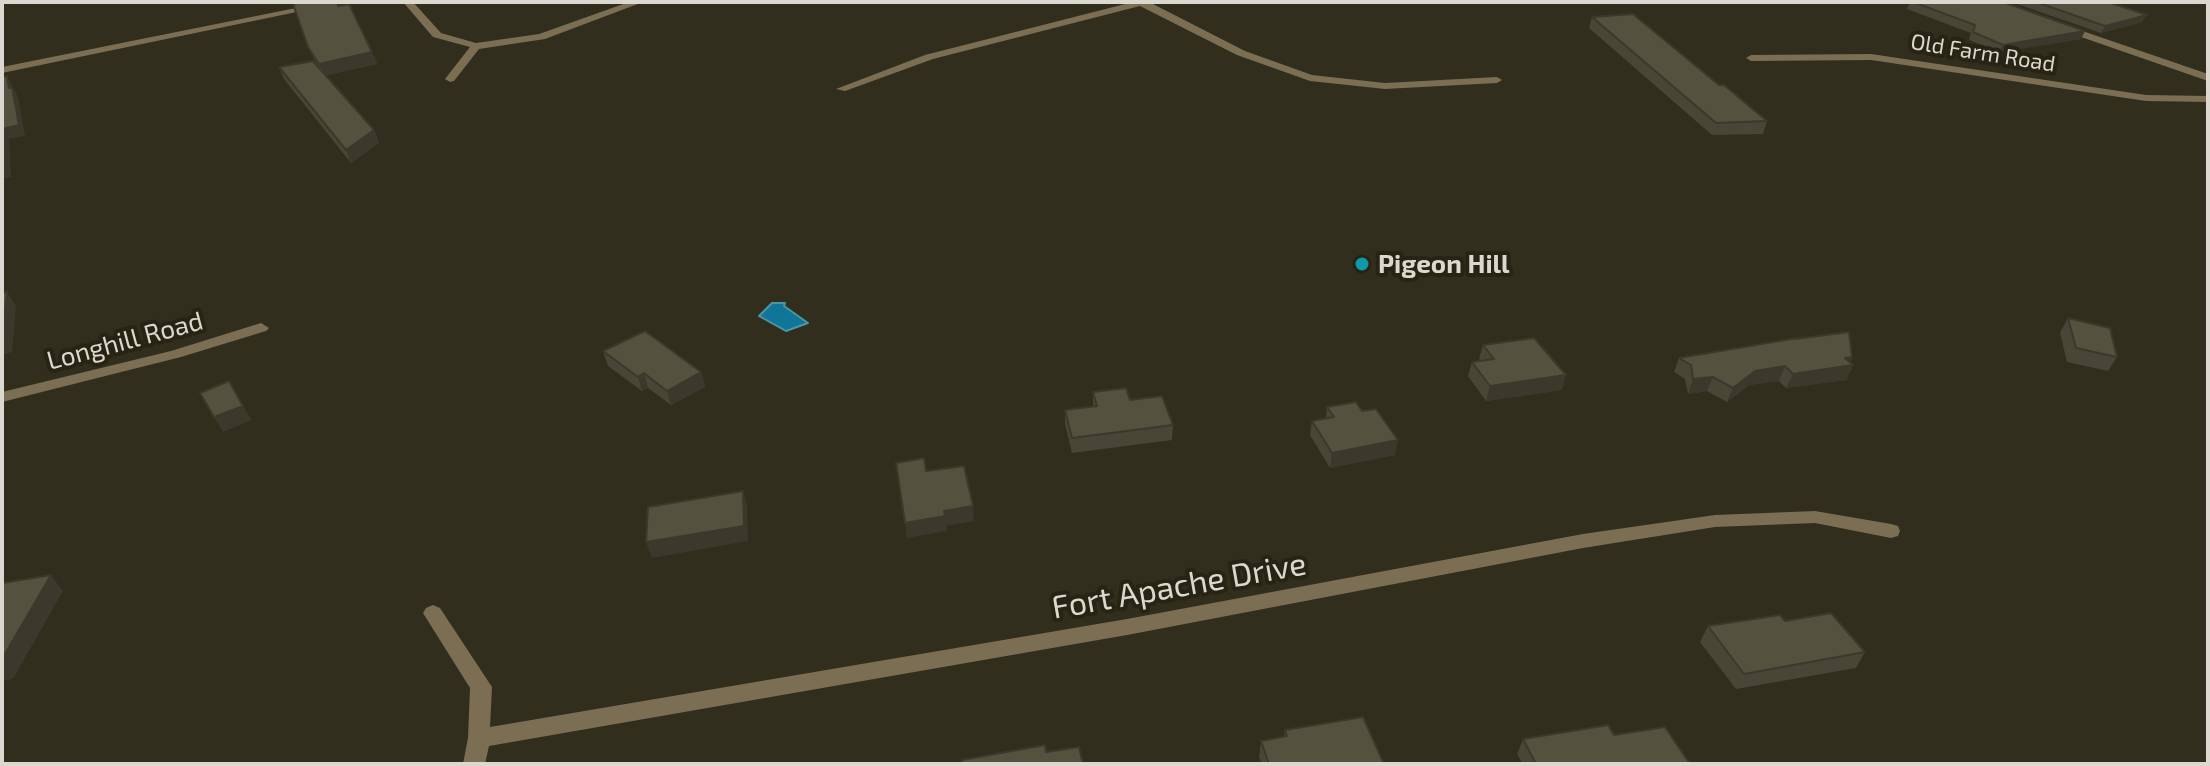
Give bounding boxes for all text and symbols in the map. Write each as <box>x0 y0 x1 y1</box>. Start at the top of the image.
street label: Old Farm Road <box>1909 29 2057 77</box>
place label: Pigeon Hill <box>1378 248 1510 280</box>
marker: Pigeon Hill <box>1353 255 1371 273</box>
street label: Longhill Road <box>44 305 206 377</box>
street label: Fort Apache Drive <box>1049 545 1309 627</box>

